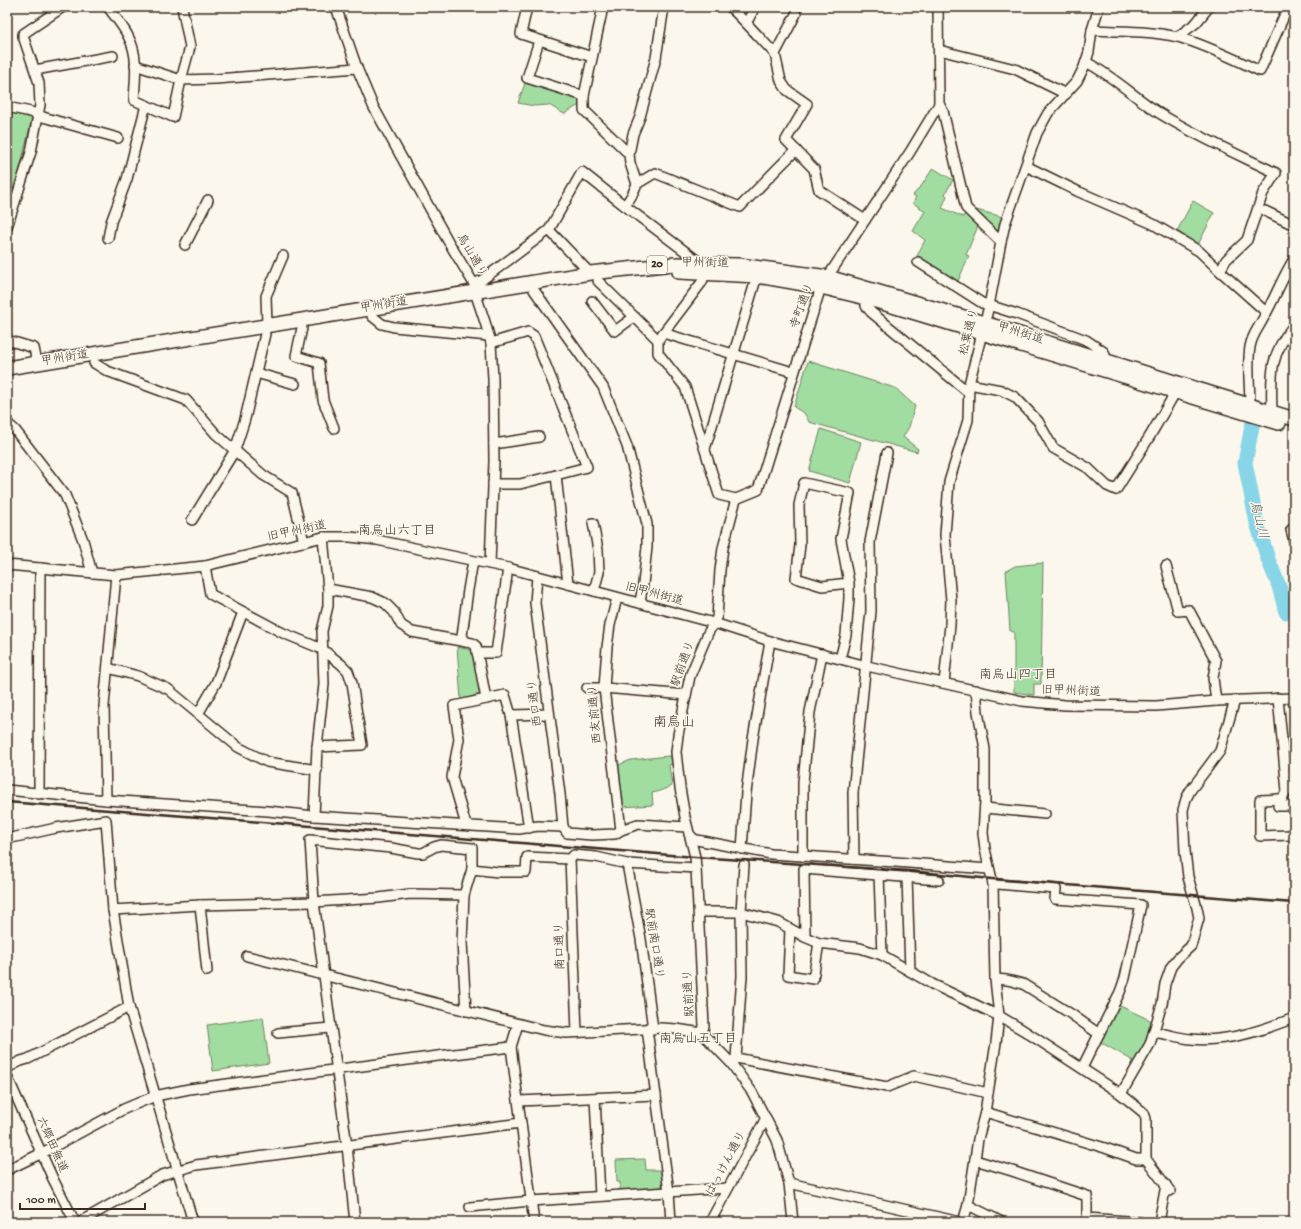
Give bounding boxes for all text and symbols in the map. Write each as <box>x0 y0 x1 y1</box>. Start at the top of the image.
street label: 烏山通り <box>453 231 490 280</box>
road number: 20 <box>647 256 667 274</box>
street label: 甲州街道 <box>681 256 729 271</box>
street label: 寺町通り <box>787 281 818 331</box>
street label: 甲州街道 <box>359 294 409 317</box>
street label: 松葉通り <box>956 307 983 357</box>
street label: 甲州街道 <box>995 319 1045 348</box>
street label: 甲州街道 <box>40 347 90 370</box>
water label: 烏山川 <box>1246 499 1271 541</box>
street label: 旧甲州街道 <box>266 518 328 545</box>
district label: 南烏山六丁目 <box>358 524 436 539</box>
street label: 旧甲州街道 <box>623 580 685 610</box>
street label: 駅前通り <box>668 639 699 689</box>
district label: 南烏山四丁目 <box>979 668 1057 683</box>
street label: 西口通り <box>525 678 546 728</box>
street label: 西友前通り <box>585 683 606 745</box>
street label: 旧甲州街道 <box>1041 683 1101 700</box>
district label: 南烏山 <box>653 715 695 732</box>
street label: 駅前南口通り <box>640 907 667 981</box>
street label: 南口通り <box>552 922 569 970</box>
street label: 駅前通り <box>681 969 698 1017</box>
district label: 南烏山五丁目 <box>659 1032 737 1047</box>
street label: 六郷田無道 <box>32 1114 71 1175</box>
street label: はっけん通り <box>703 1128 750 1199</box>
scale bar <box>20 1185 145 1211</box>
text: 100 m <box>25 1194 56 1208</box>

